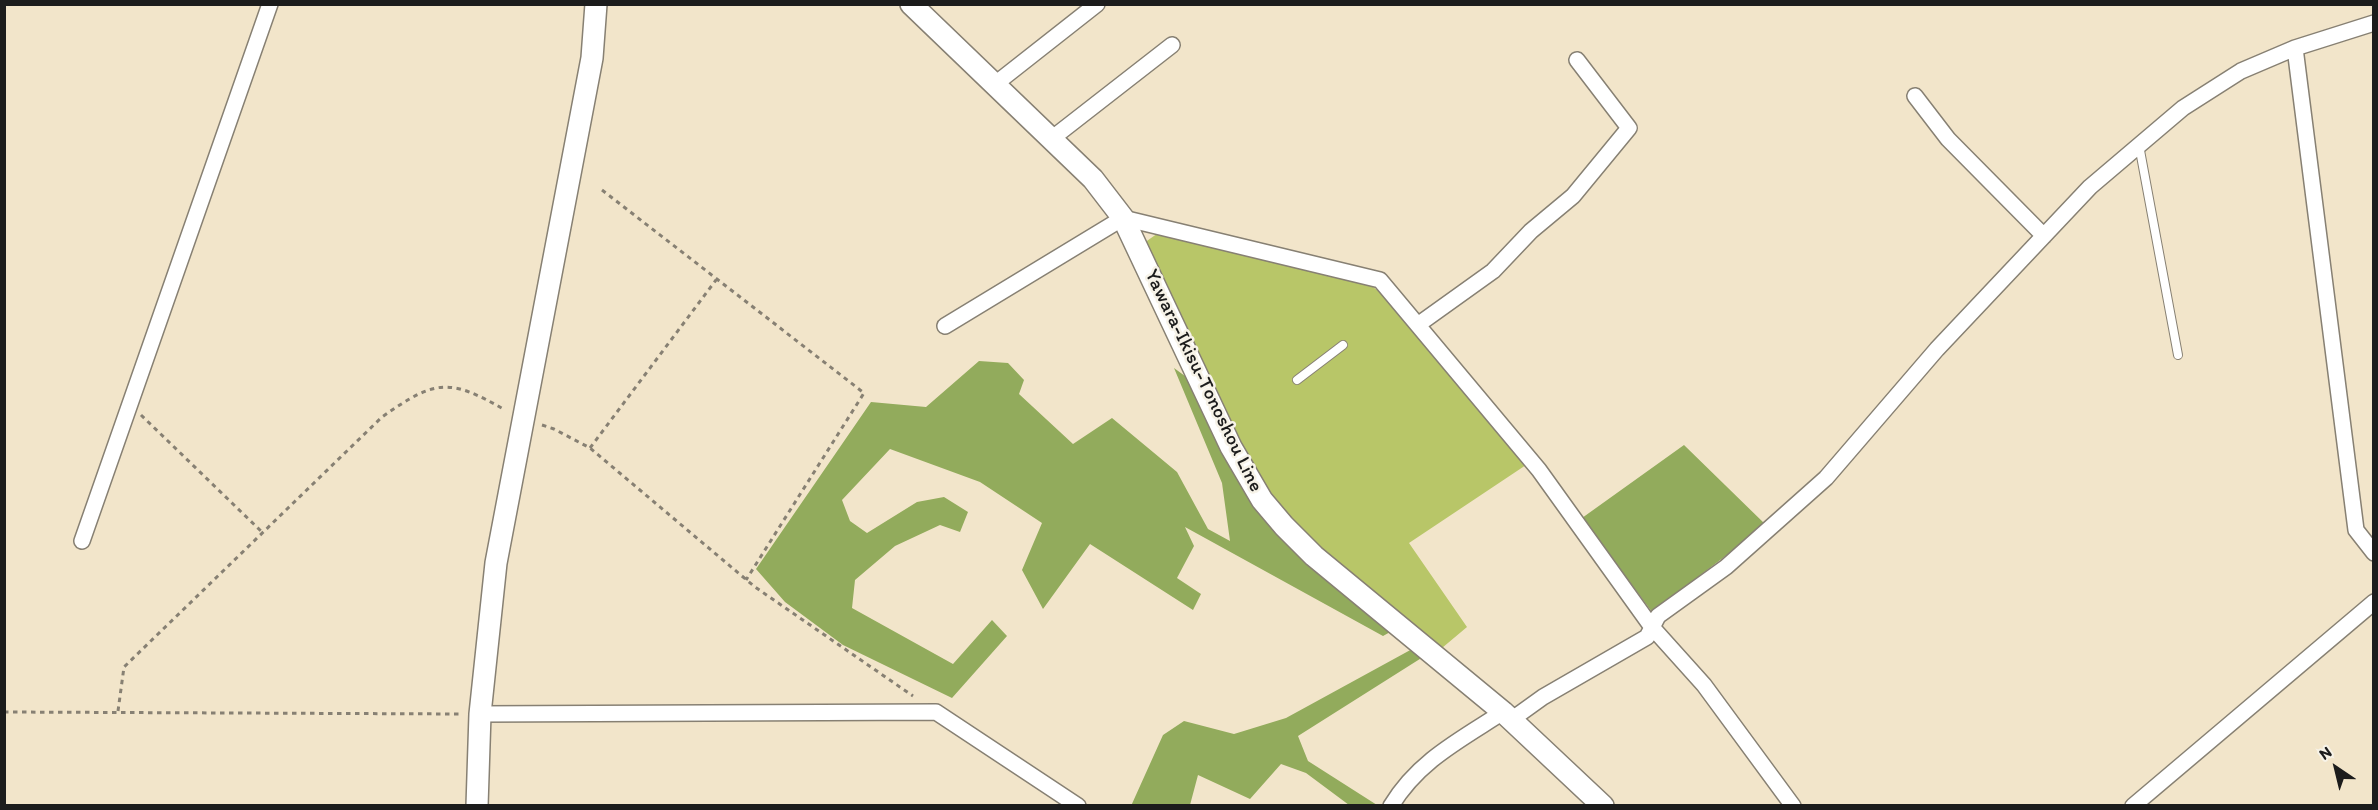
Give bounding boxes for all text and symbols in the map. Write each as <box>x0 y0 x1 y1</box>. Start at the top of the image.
street label: Yawara-Ikisu-Tonoshou Line <box>1139 266 1267 496</box>
north arrow <box>2306 738 2366 798</box>
text: N <box>2316 742 2335 764</box>

